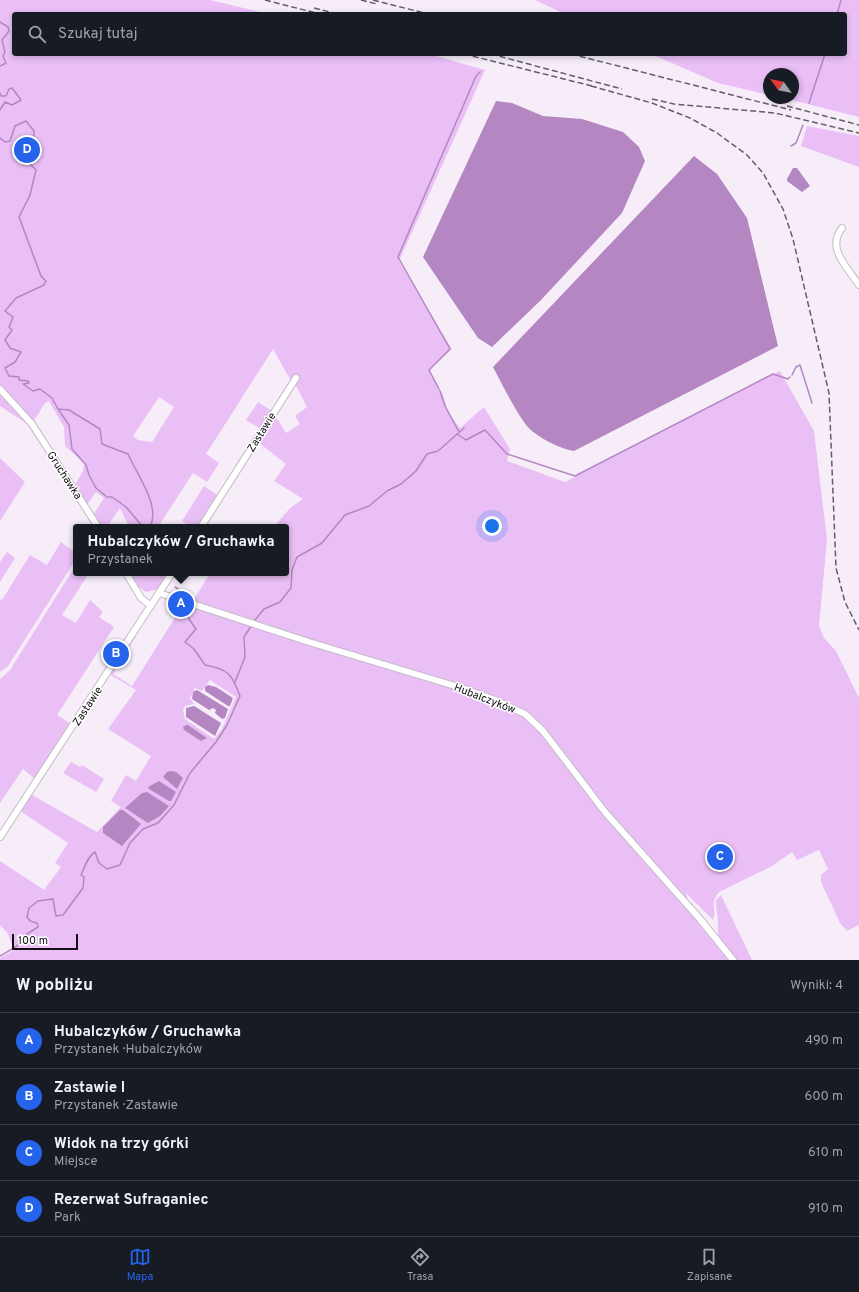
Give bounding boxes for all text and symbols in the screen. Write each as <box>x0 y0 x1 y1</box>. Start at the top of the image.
search box <box>12 12 847 56</box>
icon: search <box>26 23 48 45</box>
text: Szukaj tutaj <box>58 25 138 44</box>
north arrow <box>763 68 799 104</box>
pin: D <box>14 135 40 165</box>
street label: Zastawie <box>244 410 280 455</box>
street label: Gruchawka <box>43 449 85 502</box>
your location <box>482 516 502 536</box>
popup <box>73 524 289 576</box>
text: Hubalczyków / Gruchawka <box>88 533 275 552</box>
text: Przystanek <box>88 552 153 568</box>
pin: A <box>168 589 194 619</box>
pin: B <box>103 639 129 669</box>
street label: Hubalczyków <box>452 681 518 717</box>
street label: Zastawie <box>70 684 106 729</box>
pin: C <box>707 842 733 872</box>
scale bar <box>12 932 78 951</box>
text: 100 m <box>18 934 48 948</box>
text: W pobliżu <box>16 975 93 997</box>
text: Wyniki: 4 <box>790 978 843 994</box>
text: Hubalczyków / Gruchawka <box>54 1023 241 1042</box>
text: A <box>24 1033 34 1049</box>
text: 490 m <box>805 1033 843 1049</box>
text: Przystanek · Hubalczyków <box>54 1042 202 1058</box>
text: Zastawie I <box>54 1079 125 1098</box>
text: B <box>25 1089 33 1105</box>
text: 600 m <box>805 1089 843 1105</box>
text: Przystanek · Zastawie <box>54 1098 178 1114</box>
text: Widok na trzy górki <box>54 1135 189 1154</box>
text: C <box>25 1145 33 1161</box>
text: 610 m <box>808 1145 843 1161</box>
text: Miejsce <box>54 1154 98 1170</box>
text: Rezerwat Sufraganiec <box>54 1191 209 1210</box>
text: D <box>24 1201 34 1217</box>
text: 910 m <box>808 1201 843 1217</box>
text: Park <box>54 1210 81 1226</box>
tab: Mapa <box>127 1246 153 1284</box>
tab: Trasa <box>407 1246 433 1284</box>
tab: Zapisane <box>687 1246 732 1284</box>

